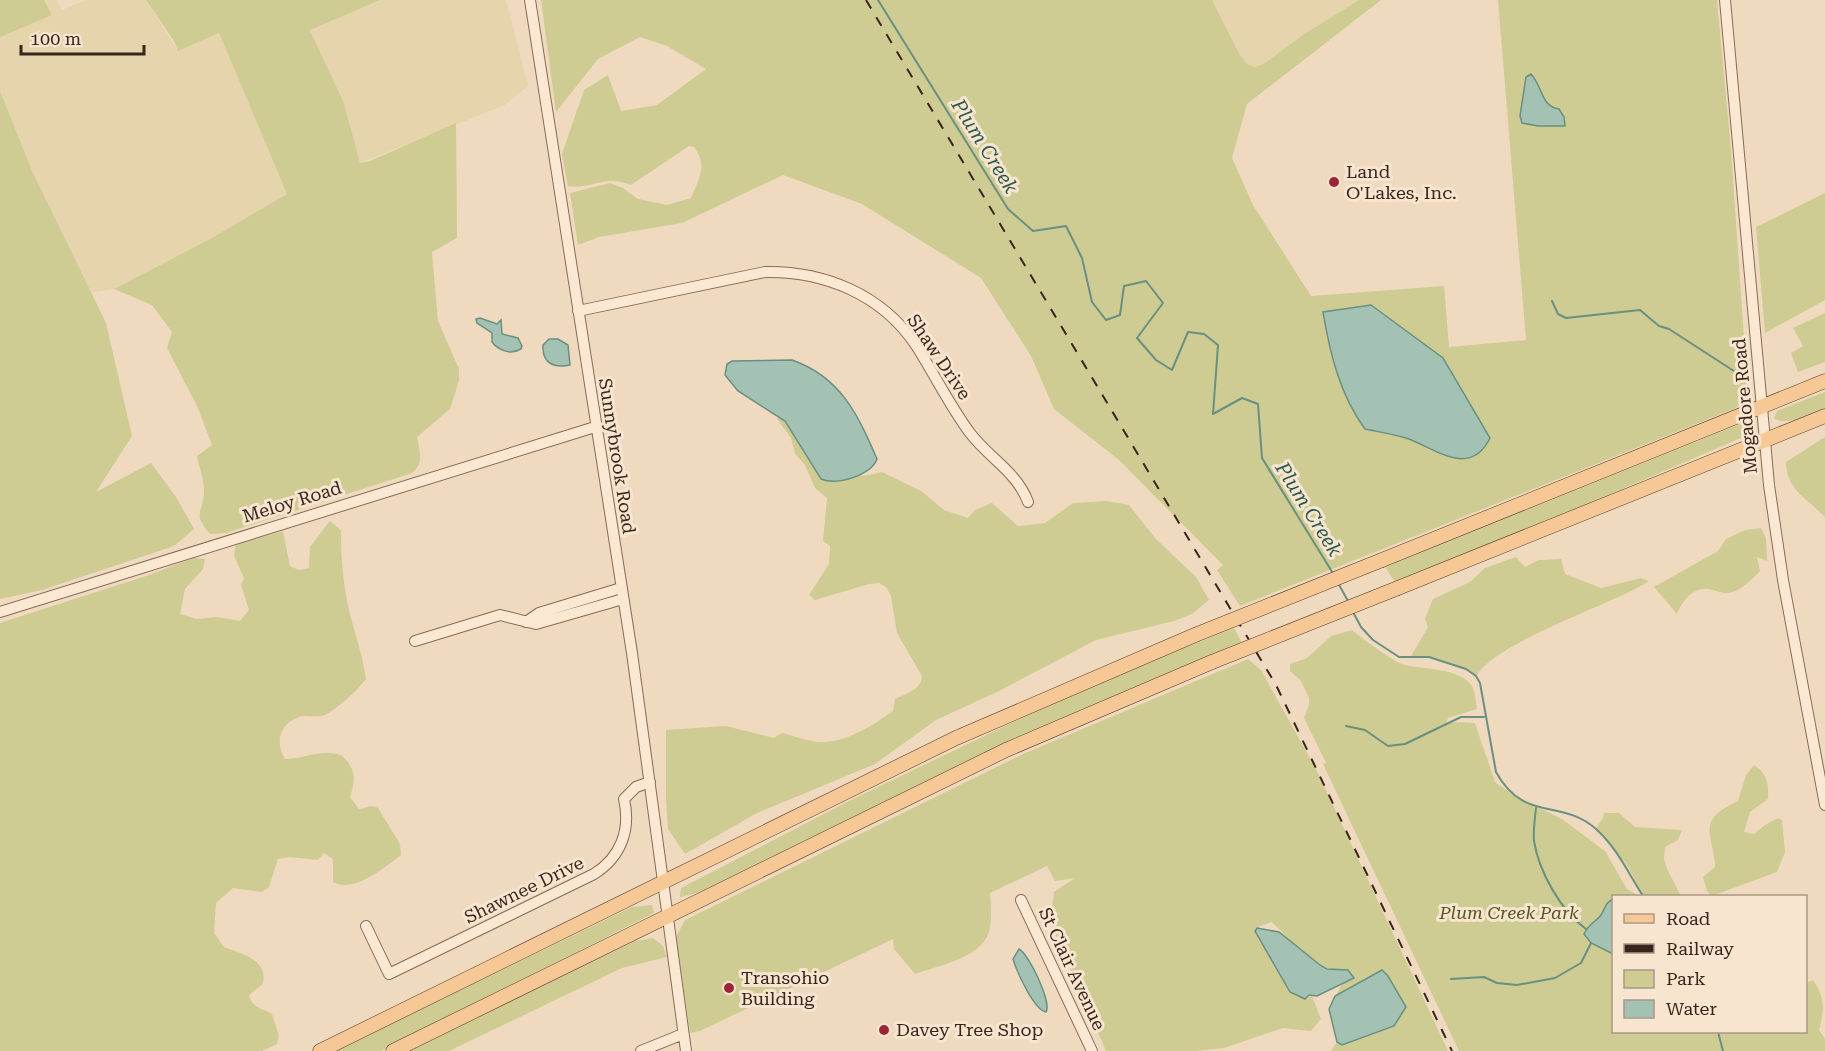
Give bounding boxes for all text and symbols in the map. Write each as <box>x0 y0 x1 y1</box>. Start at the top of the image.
scale bar <box>21 18 144 56</box>
text: 100 m <box>30 28 81 49</box>
water label: Plum Creek <box>946 94 1024 198</box>
place label: Land O'Lakes, Inc. <box>1346 161 1457 203</box>
marker: Land O'Lakes, Inc. <box>1327 175 1341 189</box>
street label: Shaw Drive <box>903 310 976 404</box>
street label: Mogadore Road <box>1728 337 1761 475</box>
street label: Sunnybrook Road <box>595 377 640 536</box>
water label: Plum Creek <box>1270 457 1348 561</box>
street label: Meloy Road <box>240 476 344 527</box>
street label: Shawnee Drive <box>461 852 587 928</box>
legend <box>1612 895 1807 1033</box>
park label: Plum Creek Park <box>1438 902 1579 923</box>
street label: St Clair Avenue <box>1035 904 1110 1034</box>
text: Road <box>1666 908 1711 929</box>
text: Railway <box>1666 938 1734 959</box>
place label: Transohio Building <box>741 967 829 1009</box>
text: Park <box>1666 968 1706 989</box>
marker: Transohio Building <box>722 981 736 995</box>
text: Water <box>1666 998 1717 1019</box>
place label: Davey Tree Shop <box>896 1019 1043 1040</box>
marker: Davey Tree Shop <box>877 1023 891 1037</box>

